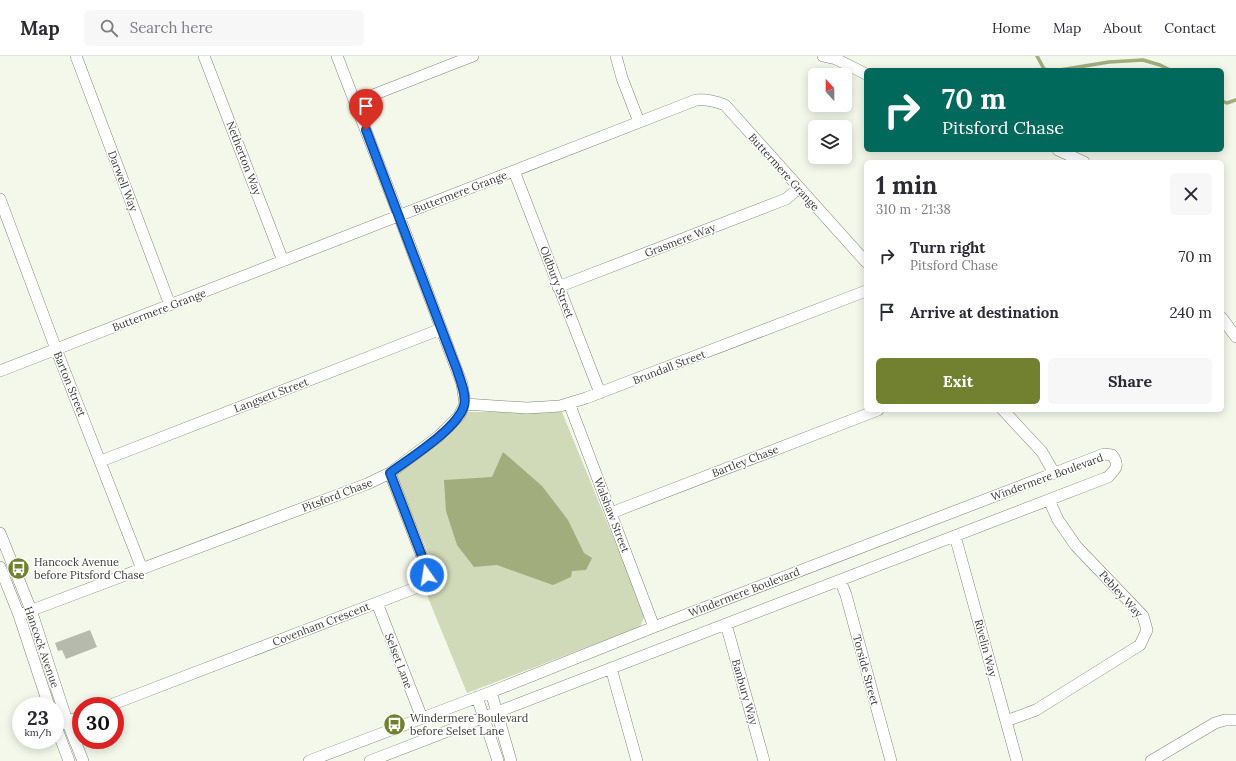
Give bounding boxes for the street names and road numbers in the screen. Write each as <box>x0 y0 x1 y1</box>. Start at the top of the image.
street label: Netherton Way <box>223 119 265 197</box>
street label: Buttermere Grange <box>746 130 822 214</box>
street label: Darwell Way <box>105 149 141 214</box>
street label: Buttermere Grange <box>411 168 509 216</box>
street label: Grasmere Way <box>642 220 718 260</box>
street label: Oldbury Street <box>537 244 577 321</box>
street label: Buttermere Grange <box>110 286 208 334</box>
street label: Brundall Street <box>631 346 708 387</box>
street label: Barton Street <box>51 349 90 419</box>
street label: Langsett Street <box>232 374 311 416</box>
street label: Bartley Chase <box>710 442 780 480</box>
street label: Windermere Boulevard <box>989 450 1105 504</box>
street label: Pitsford Chase <box>300 475 374 515</box>
street label: Walshaw Street <box>591 475 633 555</box>
street label: Windermere Boulevard <box>686 564 802 620</box>
street label: Pebley Way <box>1096 568 1146 621</box>
street label: Covenham Crescent <box>270 599 372 649</box>
street label: Hancock Avenue <box>22 605 62 690</box>
street label: Rivelin Way <box>972 618 1000 678</box>
street label: Selset Lane <box>382 631 416 691</box>
street label: Torside Street <box>850 633 882 708</box>
street label: Banbury Way <box>729 658 761 727</box>

